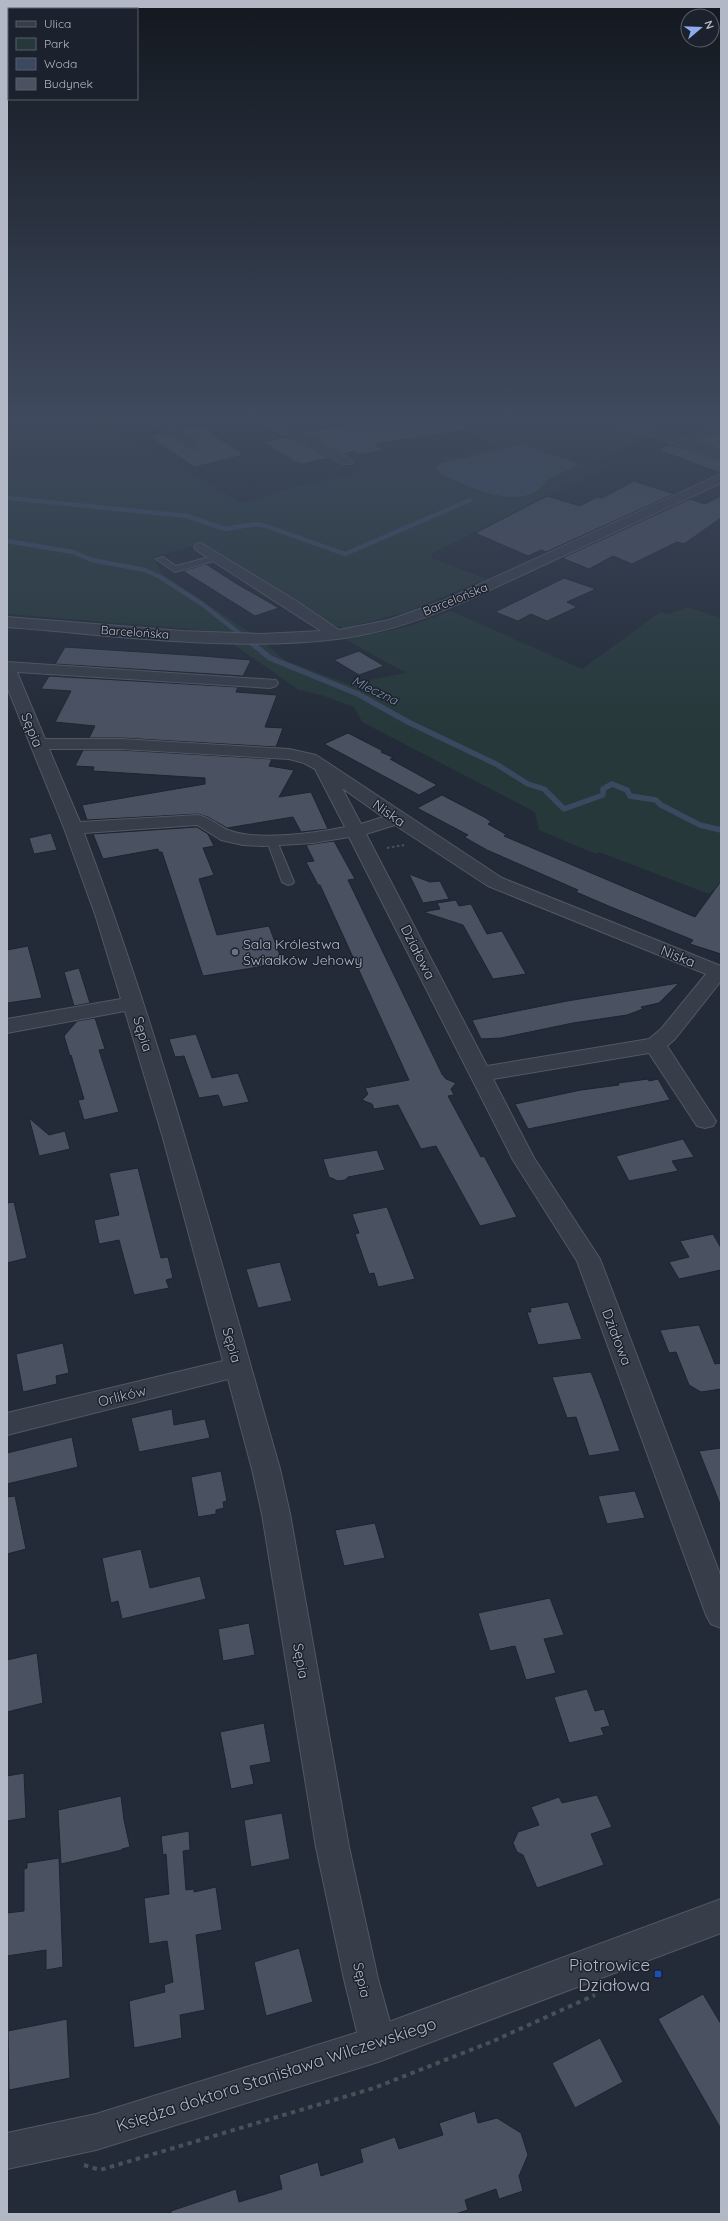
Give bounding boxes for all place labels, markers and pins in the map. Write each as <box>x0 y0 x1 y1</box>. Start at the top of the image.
place label: Sala Królestwa Świadków Jehowy <box>243 935 362 969</box>
marker: Sala Królestwa Świadków Jehowy <box>230 947 240 957</box>
place label: Piotrowice Działowa <box>569 1954 650 1995</box>
marker: Piotrowice Działowa <box>653 1969 663 1979</box>

